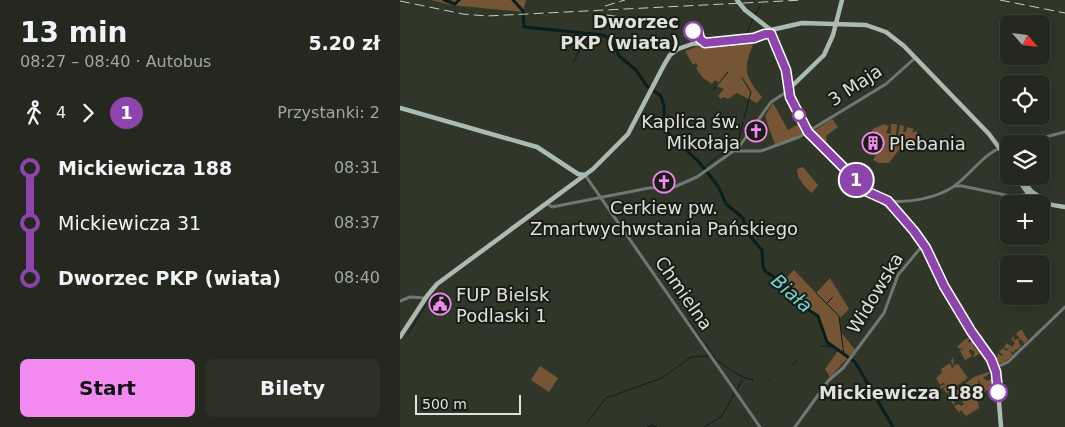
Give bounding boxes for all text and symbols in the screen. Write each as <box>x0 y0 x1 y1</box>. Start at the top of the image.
place label: Dworzec PKP (wiata) <box>560 11 679 53</box>
north arrow <box>1000 15 1050 65</box>
map controls <box>1000 15 1050 305</box>
text: 13 min <box>20 16 127 49</box>
marker: Dworzec PKP (wiata) <box>683 21 703 41</box>
text: 5.20 zł <box>308 32 380 54</box>
text: 08:27 – 08:40 · Autobus <box>20 52 211 71</box>
street label: 3 Maja <box>824 60 886 110</box>
button: locate <box>1000 75 1050 125</box>
icon: walk <box>20 99 48 127</box>
icon: forward <box>74 99 102 127</box>
text: 1 <box>120 102 133 123</box>
text: 4 <box>56 103 66 122</box>
text: Przystanki: 2 <box>277 103 380 122</box>
unlabelled marker <box>792 108 806 122</box>
place label: Kaplica św. Mikołaja <box>641 111 740 153</box>
church icon: Kaplica św. Mikołaja <box>744 119 768 143</box>
building icon: Plebania <box>861 131 885 155</box>
place label: Plebania <box>889 133 966 154</box>
button: layers <box>1000 135 1050 185</box>
text: Mickiewicza 188 <box>58 157 232 179</box>
text: 08:31 <box>334 158 380 177</box>
line badge: 1 <box>840 164 872 196</box>
text: 1 <box>850 169 862 190</box>
church icon: Cerkiew pw. Zmartwychwstania Pańskiego <box>652 170 676 194</box>
button: + <box>1000 195 1050 245</box>
place label: Cerkiew pw. Zmartwychwstania Pańskiego <box>530 197 798 239</box>
text: Mickiewicza 31 <box>58 212 201 234</box>
text: 08:37 <box>334 213 380 232</box>
street label: Widowska <box>843 249 907 337</box>
street label: Chmielna <box>651 252 717 334</box>
button: − <box>1000 255 1050 305</box>
text: Dworzec PKP (wiata) <box>58 267 281 289</box>
text: 08:40 <box>334 268 380 287</box>
water label: Biała <box>767 269 817 317</box>
place label: FUP Bielsk Podlaski 1 <box>456 284 550 326</box>
public building icon: FUP Bielsk Podlaski 1 <box>428 292 452 316</box>
button: Start <box>20 359 195 417</box>
button: Bilety <box>205 359 380 417</box>
place label: Mickiewicza 188 <box>819 382 984 403</box>
marker: Mickiewicza 188 <box>988 382 1008 402</box>
scale bar <box>415 392 521 415</box>
text: 500 m <box>422 396 467 412</box>

